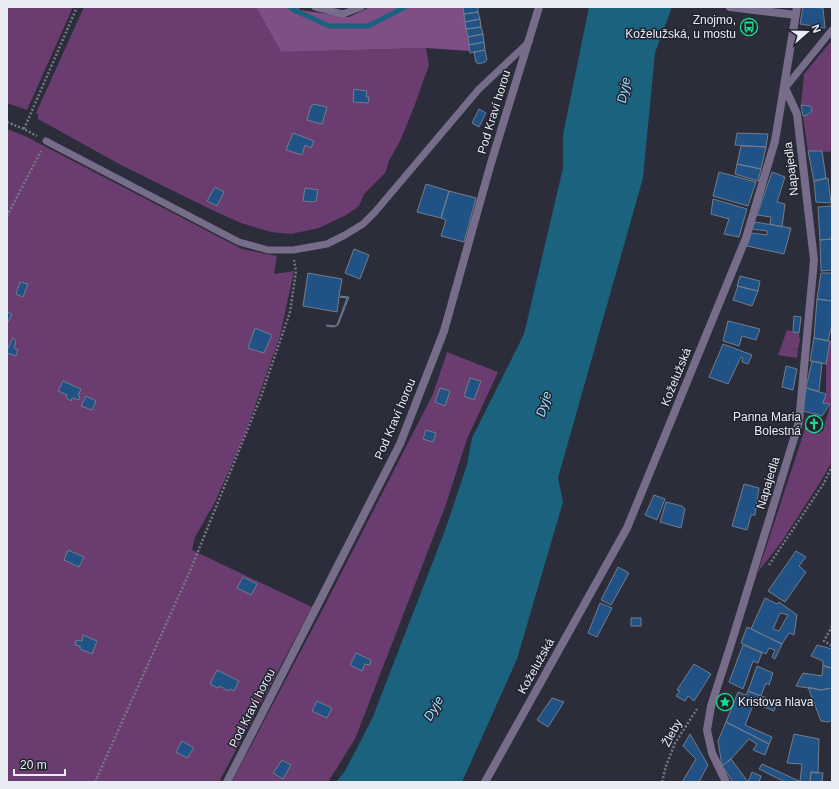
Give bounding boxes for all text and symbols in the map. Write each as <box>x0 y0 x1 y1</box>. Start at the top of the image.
north arrow <box>787 12 827 52</box>
place label: Znojmo, Koželužská, u mostu <box>625 13 736 41</box>
bus stop icon: Znojmo, Koželužská, u mostu <box>739 17 759 37</box>
text: N <box>809 23 823 34</box>
street label: Pod Kraví horou <box>475 68 513 156</box>
water label: Dyje <box>614 76 633 104</box>
street label: Napajedla <box>781 141 801 197</box>
street label: Koželužská <box>658 346 694 408</box>
street label: Pod Kraví horou <box>372 376 418 462</box>
water label: Dyje <box>533 390 554 419</box>
place label: Panna Maria Bolestná <box>733 410 801 438</box>
church icon: Panna Maria Bolestná <box>804 414 824 434</box>
street label: Napajedla <box>753 455 783 511</box>
street label: Koželužská <box>515 635 557 696</box>
street label: Pod Kraví horou <box>226 666 278 750</box>
place icon: Kristova hlava <box>715 692 735 712</box>
water label: Dyje <box>420 693 446 723</box>
place label: Kristova hlava <box>738 695 814 709</box>
street label: Žleby <box>658 716 685 749</box>
scale bar <box>14 751 65 777</box>
text: 20 m <box>20 758 47 772</box>

